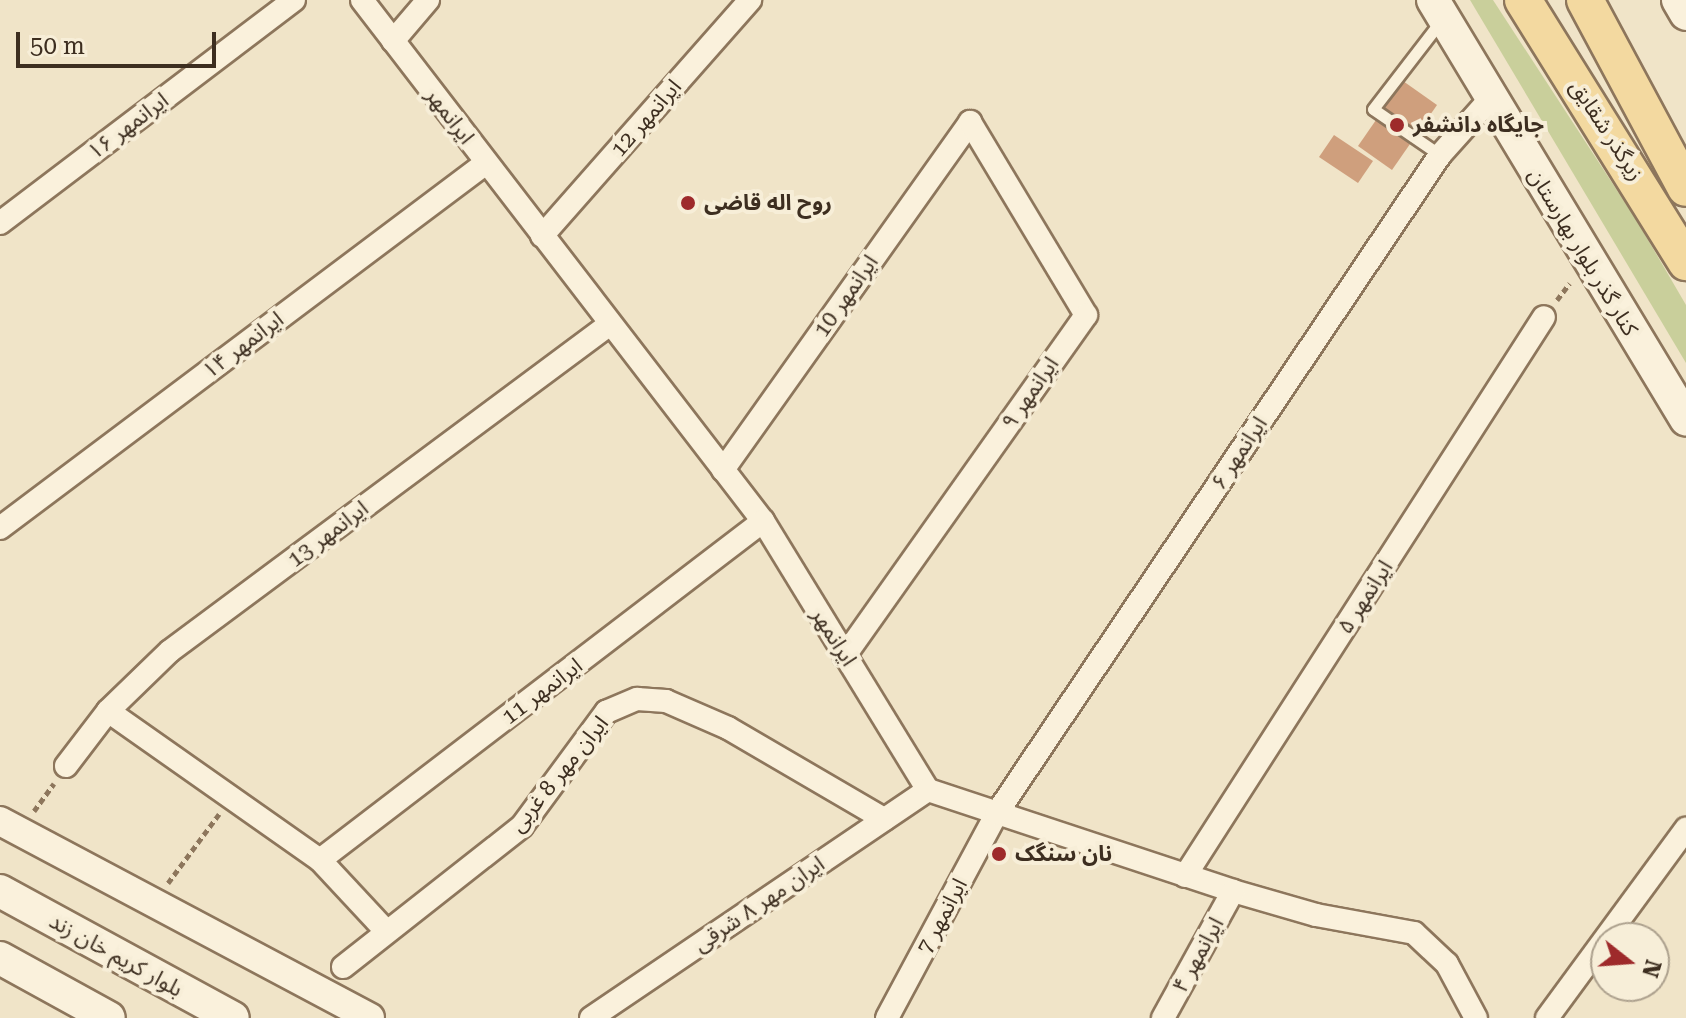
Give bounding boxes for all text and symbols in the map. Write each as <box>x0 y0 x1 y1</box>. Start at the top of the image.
scale bar <box>20 16 220 66</box>
text: 50 m <box>30 32 85 60</box>
street label: ایرانمهر 12 <box>605 74 687 162</box>
street label: زیرگذر شقایق <box>1565 75 1649 185</box>
street label: ایرانمهر <box>420 83 480 149</box>
street label: ایرانمهر ۱۶ <box>82 87 174 165</box>
place label: جایگاه دانشفر <box>1413 112 1544 138</box>
marker: جایگاه دانشفر <box>1388 116 1406 134</box>
street label: کنار گذر بلوار بهارستان <box>1523 163 1643 341</box>
place label: روح اله قاضی <box>704 190 832 216</box>
marker: روح اله قاضی <box>679 194 697 212</box>
street label: ایرانمهر 10 <box>808 250 884 342</box>
street label: ایرانمهر ۱۴ <box>197 306 289 384</box>
street label: ایرانمهر ۹ <box>996 352 1064 434</box>
street label: ایرانمهر ۶ <box>1205 412 1273 494</box>
street label: ایرانمهر 13 <box>283 495 373 573</box>
street label: ایرانمهر ۵ <box>1332 555 1398 639</box>
street label: ایرانمهر <box>806 603 862 671</box>
street label: ایرانمهر 11 <box>497 652 587 730</box>
street label: ایران مهر 8 غربی <box>504 711 614 837</box>
place label: نان سنگک <box>1015 841 1112 867</box>
marker: نان سنگک <box>990 845 1008 863</box>
street label: ایران مهر ٨ شرقی <box>688 850 830 958</box>
street label: ایرانمهر 7 <box>911 874 973 958</box>
street label: بلوار کریم خان زند <box>45 907 187 1003</box>
street label: ایرانمهر ۴ <box>1167 913 1229 997</box>
north arrow <box>1590 922 1670 1002</box>
text: N <box>1637 957 1666 980</box>

